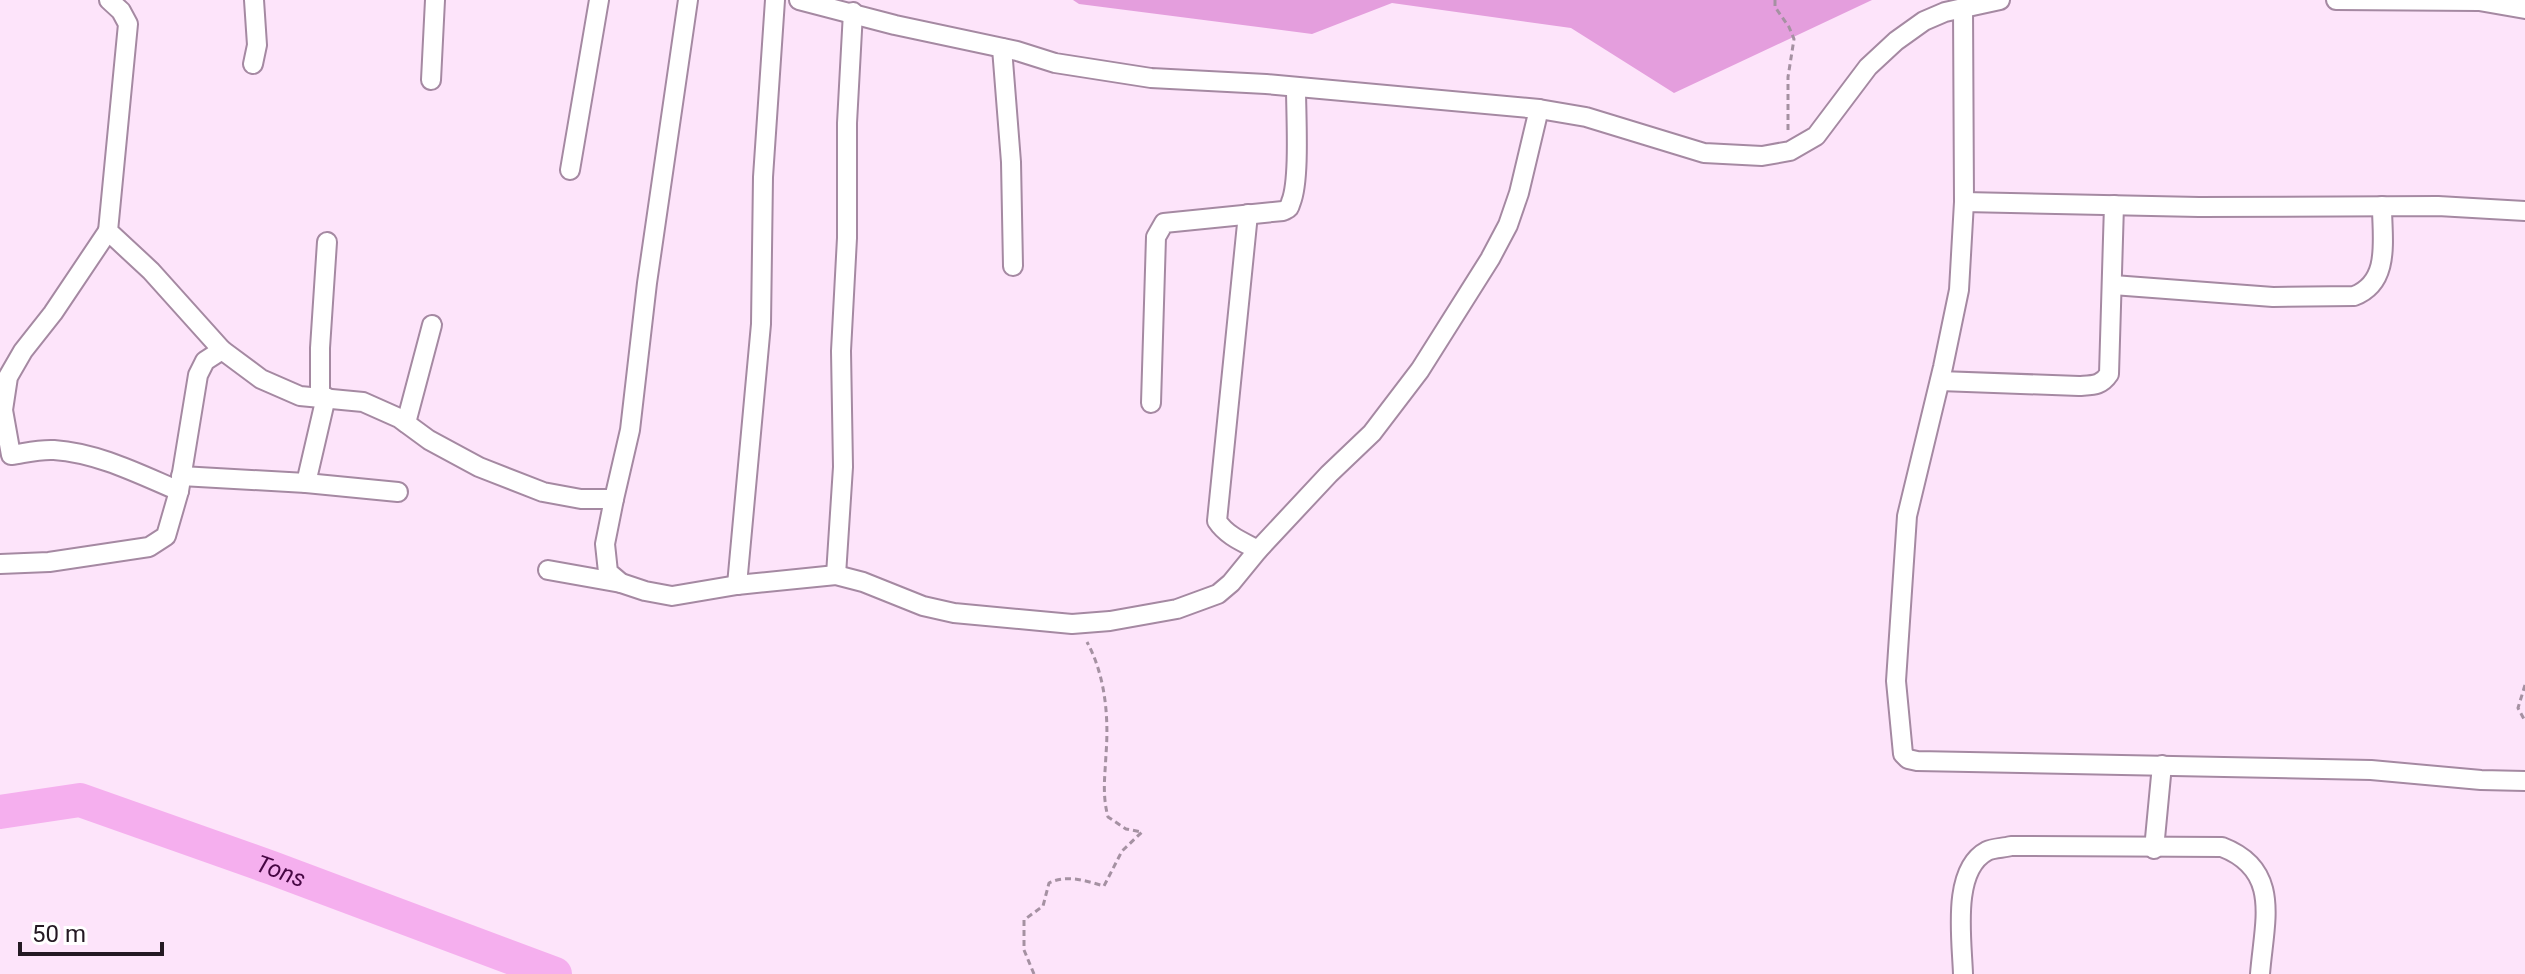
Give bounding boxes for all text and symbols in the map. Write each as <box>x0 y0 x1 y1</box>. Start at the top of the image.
water label: Tons <box>252 849 310 893</box>
scale bar <box>20 906 162 956</box>
text: 50 m <box>32 920 86 948</box>

